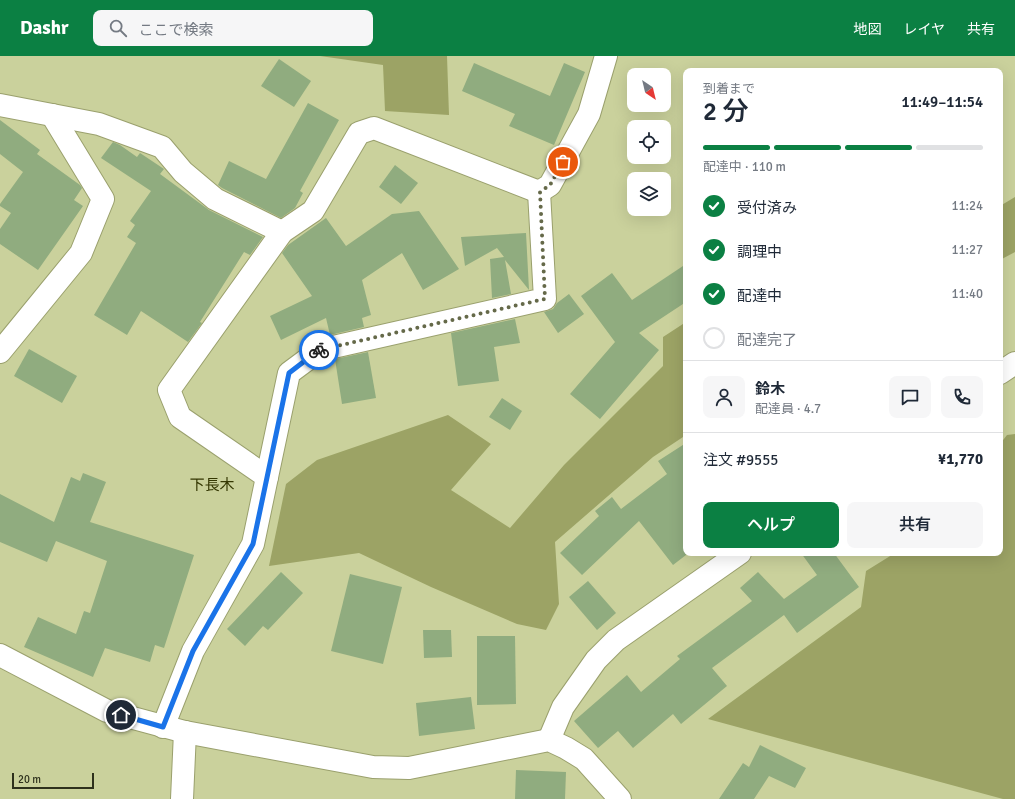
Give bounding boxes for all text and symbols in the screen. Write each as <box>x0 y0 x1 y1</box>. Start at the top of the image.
search box <box>93 10 373 46</box>
text: Dashr <box>20 16 69 40</box>
icon: search <box>107 17 129 39</box>
text: ここで検索 <box>139 21 214 39</box>
text: 地図 <box>853 21 881 38</box>
text: レイヤ <box>903 21 945 38</box>
text: 共有 <box>967 21 995 38</box>
north arrow <box>627 68 671 112</box>
map controls <box>627 68 671 216</box>
text: 到着まで <box>703 81 755 97</box>
text: 11:49–11:54 <box>902 93 983 111</box>
text: 2 分 <box>703 96 749 128</box>
button: locate <box>627 120 671 164</box>
pin <box>546 145 580 179</box>
icon: bag <box>552 151 574 173</box>
text: 配達中 · 110 m <box>703 159 786 175</box>
button: layers <box>627 172 671 216</box>
icon: check <box>703 195 725 217</box>
text: 11:24 <box>951 198 983 214</box>
text: 受付済み <box>737 199 797 217</box>
icon: check <box>703 239 725 261</box>
text: 11:27 <box>951 242 983 258</box>
text: 調理中 <box>737 243 782 261</box>
icon: check <box>703 283 725 305</box>
text: 11:40 <box>951 286 983 302</box>
text: 配達中 <box>737 287 782 305</box>
courier <box>299 330 339 370</box>
text: 配達完了 <box>737 331 797 349</box>
icon: bike <box>308 339 330 361</box>
button: person <box>703 376 745 418</box>
button: chat <box>889 376 931 418</box>
button: phone <box>941 376 983 418</box>
text: 鈴木 <box>755 380 785 398</box>
text: 配達員 · 4.7 <box>755 401 821 417</box>
text: ¥1,770 <box>938 450 983 468</box>
text: 注文 #9555 <box>703 451 778 469</box>
district label: 下長木 <box>189 476 235 494</box>
button: ヘルプ <box>703 502 839 548</box>
button: 共有 <box>847 502 983 548</box>
pin <box>104 698 138 732</box>
icon: home <box>110 704 132 726</box>
scale bar <box>12 771 94 790</box>
text: 20 m <box>18 773 41 786</box>

